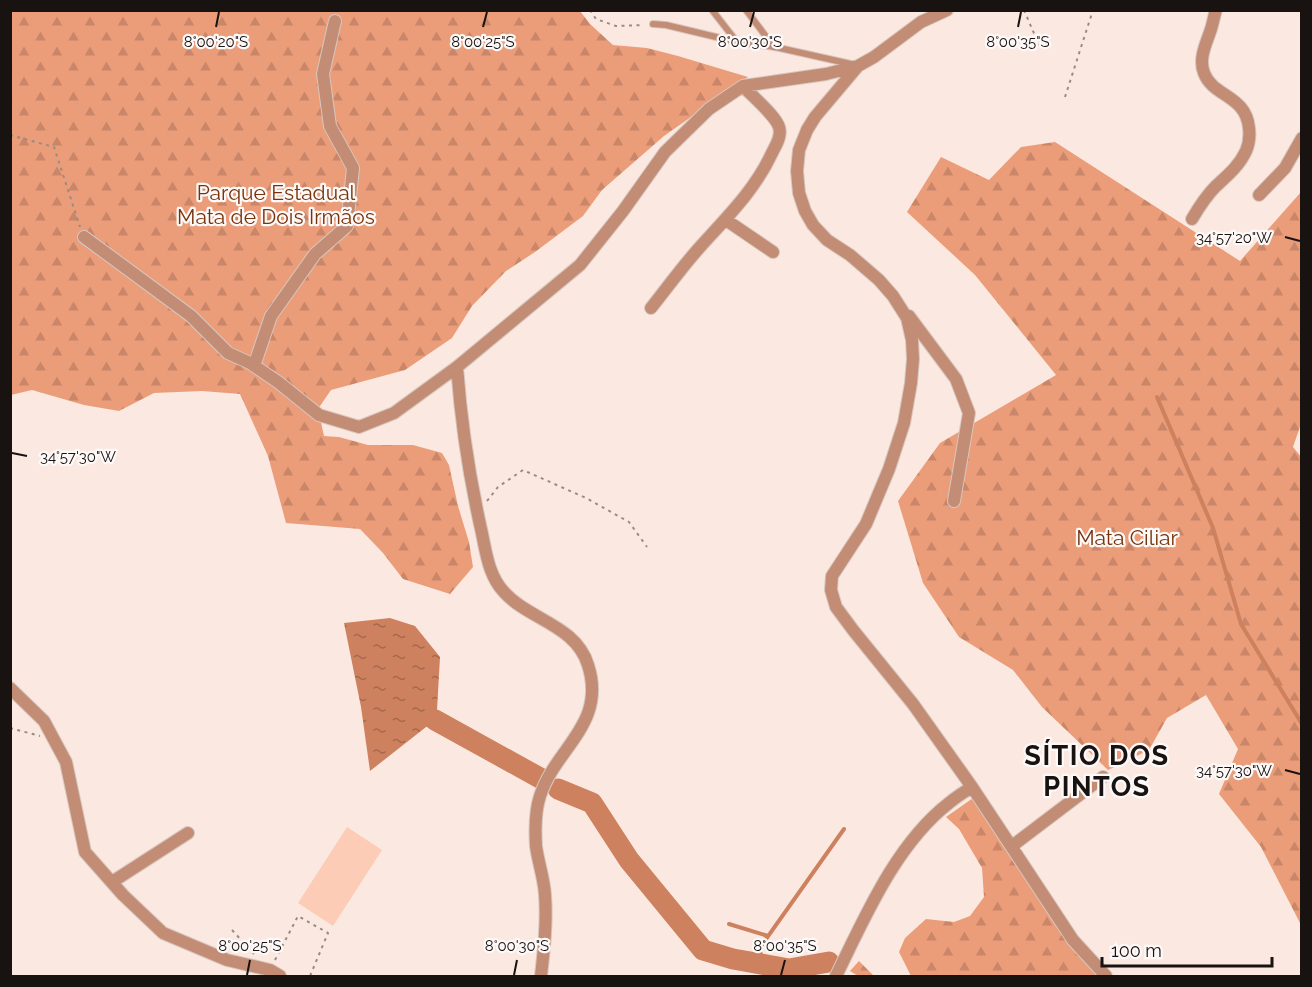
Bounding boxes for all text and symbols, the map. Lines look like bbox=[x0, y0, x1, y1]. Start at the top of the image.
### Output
text: 8°00'20"S bbox=[184, 33, 248, 51]
text: 8°00'25"S bbox=[451, 33, 515, 51]
text: 8°00'30"S bbox=[718, 33, 782, 51]
text: 8°00'35"S bbox=[986, 33, 1050, 51]
park label: Parque Estadual Mata de Dois Irmãos bbox=[177, 180, 375, 229]
text: 34°57'20"W bbox=[1196, 229, 1272, 247]
text: 34°57'30"W bbox=[40, 448, 116, 466]
park label: Mata Ciliar bbox=[1076, 525, 1178, 550]
district label: SÍTIO DOS PINTOS bbox=[1024, 739, 1170, 802]
text: 34°57'30"W bbox=[1196, 762, 1272, 780]
scale bar bbox=[1102, 930, 1272, 968]
text: 8°00'25"S bbox=[218, 937, 282, 955]
text: 8°00'30"S bbox=[485, 937, 549, 955]
text: 8°00'35"S bbox=[753, 937, 817, 955]
text: 100 m bbox=[1111, 940, 1162, 961]

